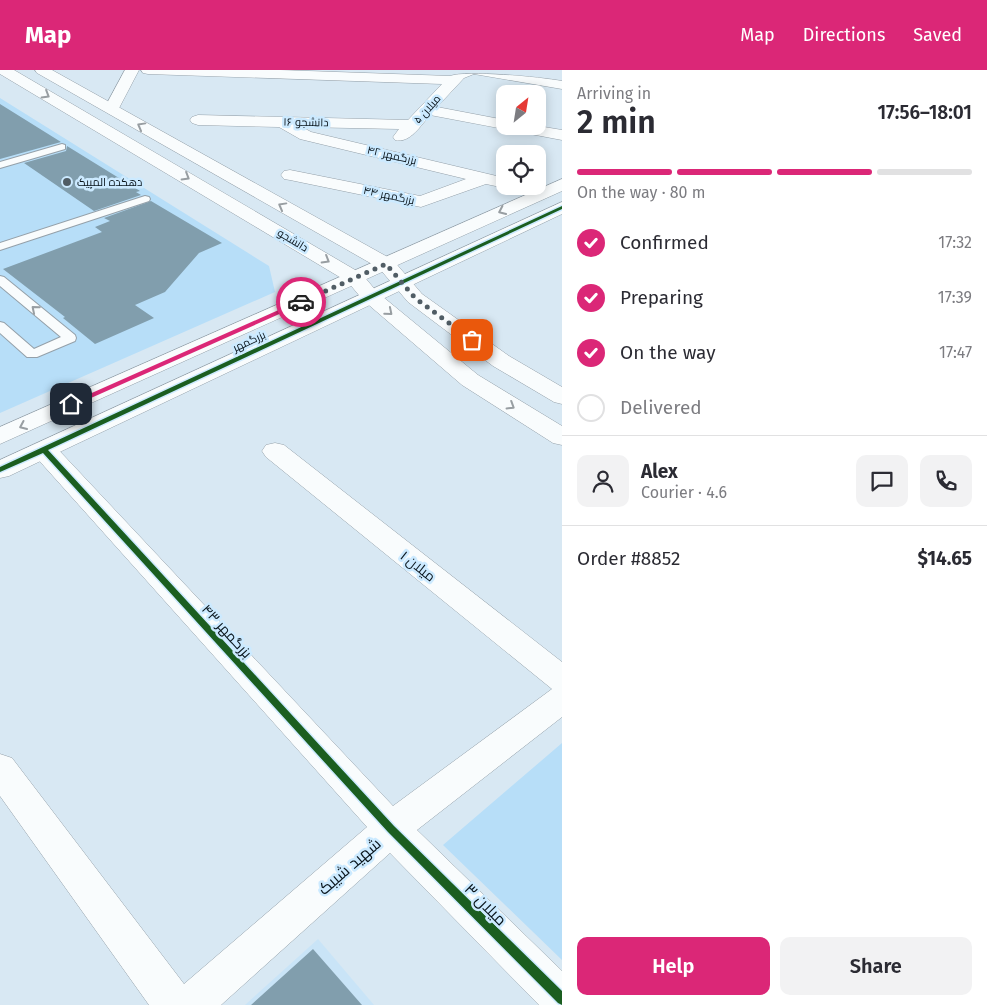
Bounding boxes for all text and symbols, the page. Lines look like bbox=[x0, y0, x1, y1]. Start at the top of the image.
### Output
text: Map bbox=[25, 21, 71, 49]
text: Map bbox=[740, 24, 775, 46]
text: Directions bbox=[803, 24, 885, 46]
text: Saved bbox=[913, 24, 962, 46]
text: Arriving in bbox=[577, 84, 651, 103]
north arrow bbox=[496, 85, 546, 135]
map controls bbox=[496, 85, 546, 195]
one-way arrow bbox=[41, 88, 50, 98]
street label: میلان ۵ bbox=[411, 92, 444, 126]
text: 17:56–18:01 bbox=[877, 101, 972, 124]
text: 2 min bbox=[577, 103, 656, 141]
street label: دانشجو ۱۶ bbox=[283, 116, 329, 129]
one-way arrow bbox=[137, 122, 146, 132]
street label: بزرگمهر ۴۲ bbox=[366, 143, 418, 168]
button: locate bbox=[496, 145, 546, 195]
one-way arrow bbox=[181, 171, 190, 181]
marker: دهکده المپیک bbox=[61, 176, 73, 188]
place label: دهکده المپیک bbox=[77, 176, 142, 189]
text: On the way · 80 m bbox=[577, 183, 705, 202]
street label: بزرگمهر ۴۴ bbox=[362, 184, 416, 207]
one-way arrow bbox=[279, 202, 288, 212]
one-way arrow bbox=[498, 205, 507, 215]
street label: دانشجو bbox=[275, 226, 311, 255]
icon: check bbox=[577, 229, 605, 257]
text: Confirmed bbox=[620, 231, 709, 254]
text: 17:32 bbox=[938, 233, 972, 252]
one-way arrow bbox=[321, 253, 330, 263]
courier bbox=[276, 277, 326, 327]
icon: check bbox=[577, 284, 605, 312]
text: Preparing bbox=[620, 286, 703, 309]
icon: car bbox=[287, 288, 315, 316]
text: 17:39 bbox=[938, 288, 972, 307]
one-way arrow bbox=[32, 306, 41, 315]
one-way arrow bbox=[384, 307, 393, 316]
pin bbox=[451, 319, 493, 361]
icon: bag bbox=[458, 326, 486, 354]
street label: بزرگمهر bbox=[230, 328, 268, 355]
icon: check bbox=[577, 339, 605, 367]
text: On the way bbox=[620, 341, 716, 364]
text: 17:47 bbox=[939, 343, 972, 362]
pin bbox=[50, 383, 92, 425]
icon: home bbox=[57, 390, 85, 418]
text: Delivered bbox=[620, 396, 702, 419]
one-way arrow bbox=[506, 399, 515, 409]
one-way arrow bbox=[19, 420, 28, 431]
button: person bbox=[577, 455, 629, 507]
button: chat bbox=[856, 455, 908, 507]
button: phone bbox=[920, 455, 972, 507]
text: Alex bbox=[641, 460, 678, 483]
text: Courier · 4.6 bbox=[641, 483, 727, 502]
street label: میلان ۱ bbox=[397, 547, 439, 585]
text: Order #8852 bbox=[577, 547, 680, 570]
text: $14.65 bbox=[918, 547, 972, 570]
street label: بزرگمهر ۴۳ bbox=[198, 601, 255, 662]
street label: شهید شیبک bbox=[314, 834, 385, 900]
street label: میلان ۳ bbox=[460, 879, 511, 930]
button: Help bbox=[577, 937, 770, 995]
button: Share bbox=[780, 937, 972, 995]

